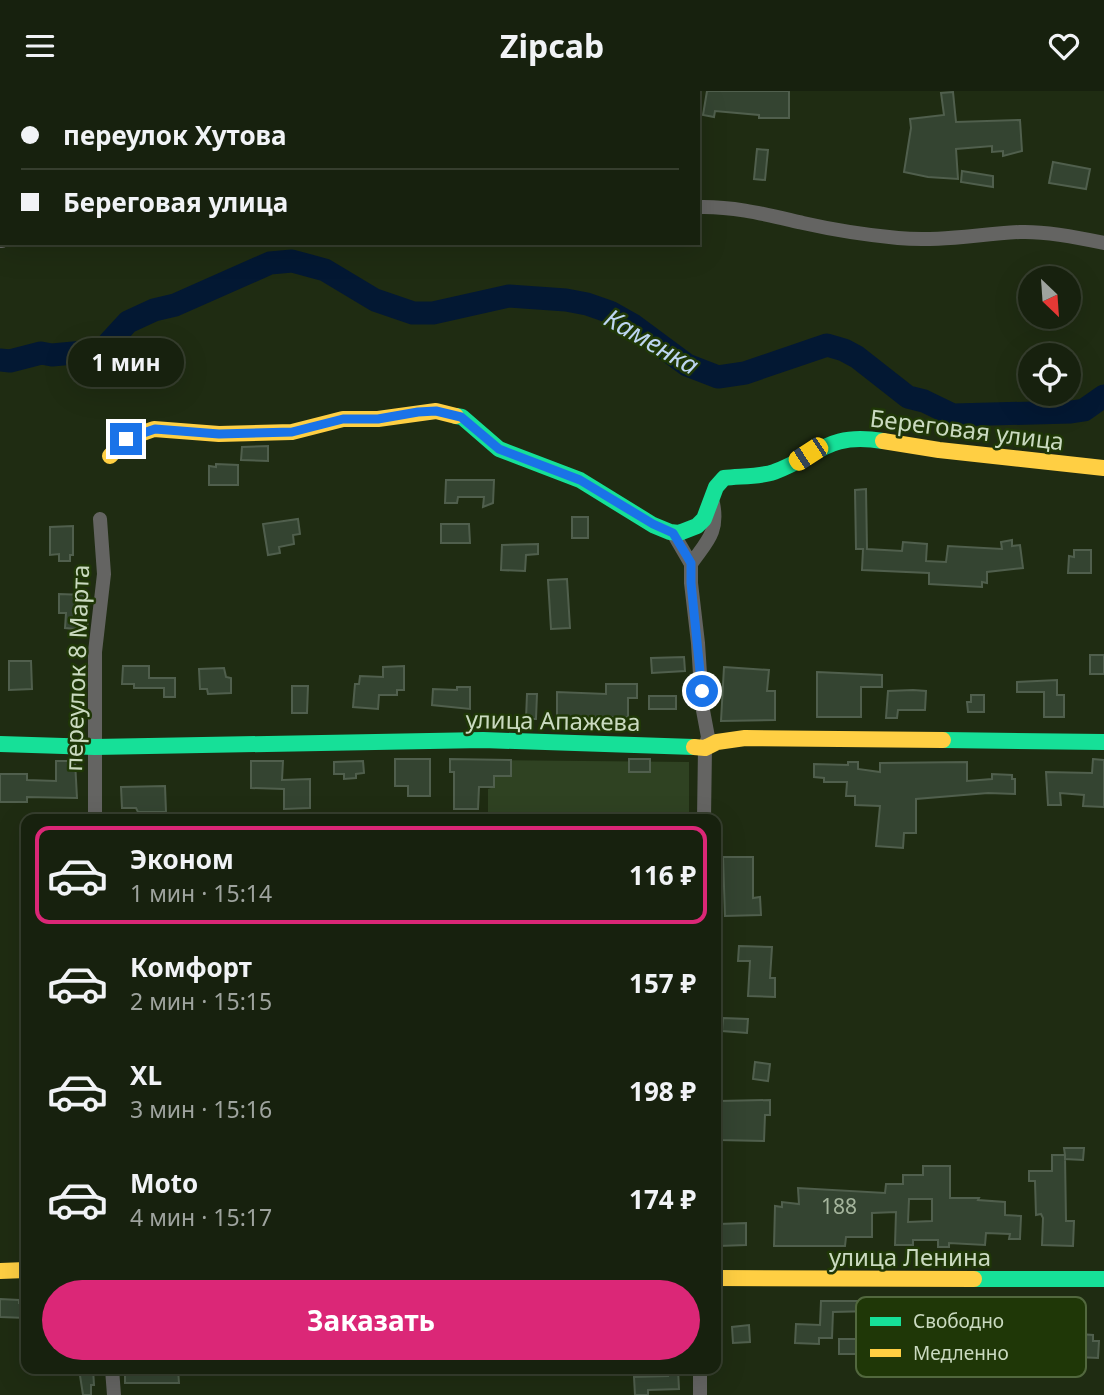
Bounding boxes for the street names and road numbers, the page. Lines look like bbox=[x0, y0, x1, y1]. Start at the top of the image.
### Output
street label: Береговая улица bbox=[868, 401, 1066, 457]
street label: переулок 8 Марта bbox=[56, 564, 96, 772]
street label: улица Апажева bbox=[465, 702, 641, 738]
street label: улица Ленина bbox=[829, 1240, 991, 1273]

